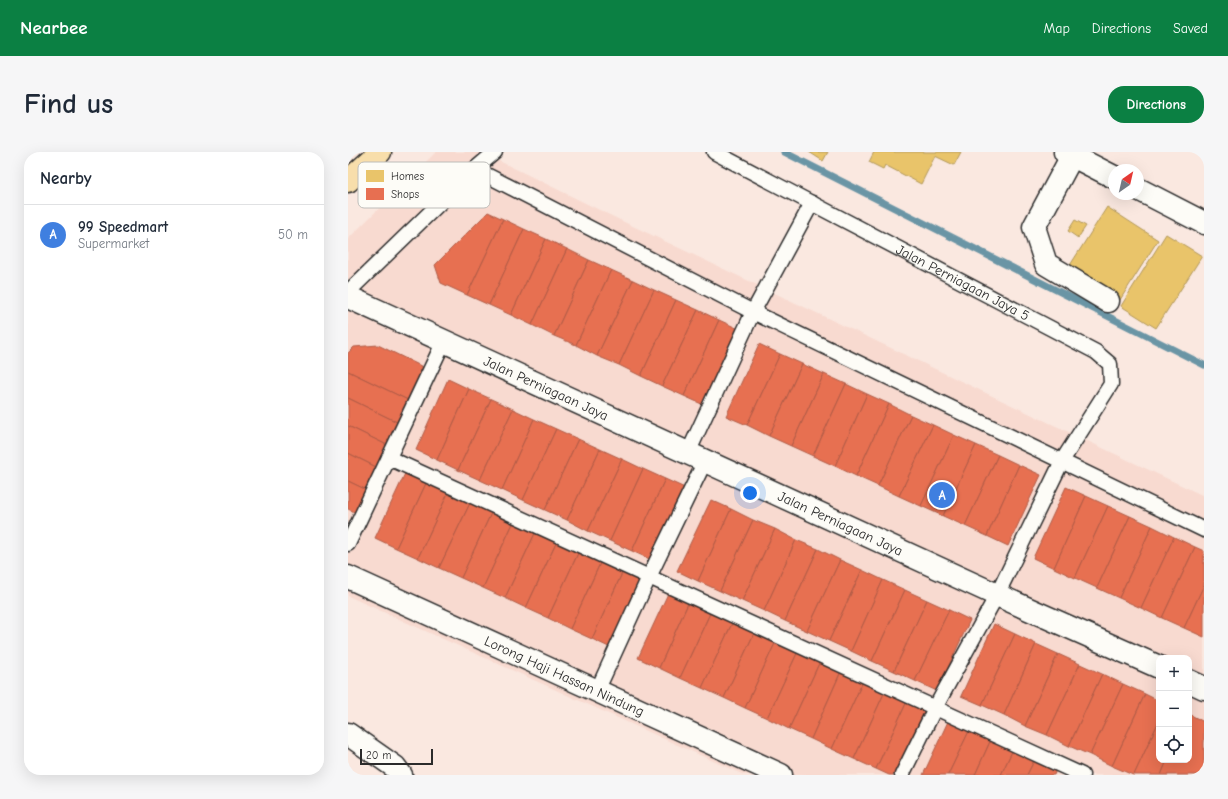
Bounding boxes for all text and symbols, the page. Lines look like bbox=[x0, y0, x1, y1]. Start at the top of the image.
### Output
text: Nearbee bbox=[20, 17, 88, 39]
text: Map bbox=[1043, 20, 1070, 37]
text: Directions bbox=[1092, 20, 1151, 37]
text: Saved bbox=[1173, 20, 1208, 37]
button: Directions bbox=[1108, 86, 1204, 123]
text: Find us bbox=[24, 88, 113, 120]
legend bbox=[358, 162, 490, 208]
north arrow bbox=[1108, 164, 1144, 200]
text: Nearby bbox=[40, 169, 91, 188]
text: Homes bbox=[391, 170, 424, 183]
text: Shops bbox=[391, 188, 420, 201]
text: 99 Speedmart bbox=[78, 218, 168, 236]
text: A bbox=[49, 227, 57, 242]
text: 50 m bbox=[278, 227, 308, 242]
text: Supermarket bbox=[78, 236, 149, 251]
street label: Jalan Perniagaan Jaya 5 bbox=[893, 241, 1032, 325]
street label: Jalan Perniagaan Jaya bbox=[481, 352, 611, 424]
pin: A bbox=[929, 480, 955, 510]
your location bbox=[740, 483, 760, 503]
street label: Jalan Perniagaan Jaya bbox=[775, 488, 906, 560]
street label: Lorong Haji Hassan Nindung bbox=[482, 633, 647, 720]
map controls bbox=[1156, 655, 1192, 763]
button: + bbox=[1156, 655, 1192, 691]
button: − bbox=[1156, 691, 1192, 727]
button: locate bbox=[1156, 727, 1192, 763]
scale bar bbox=[360, 747, 433, 766]
text: 20 m bbox=[366, 749, 391, 762]

